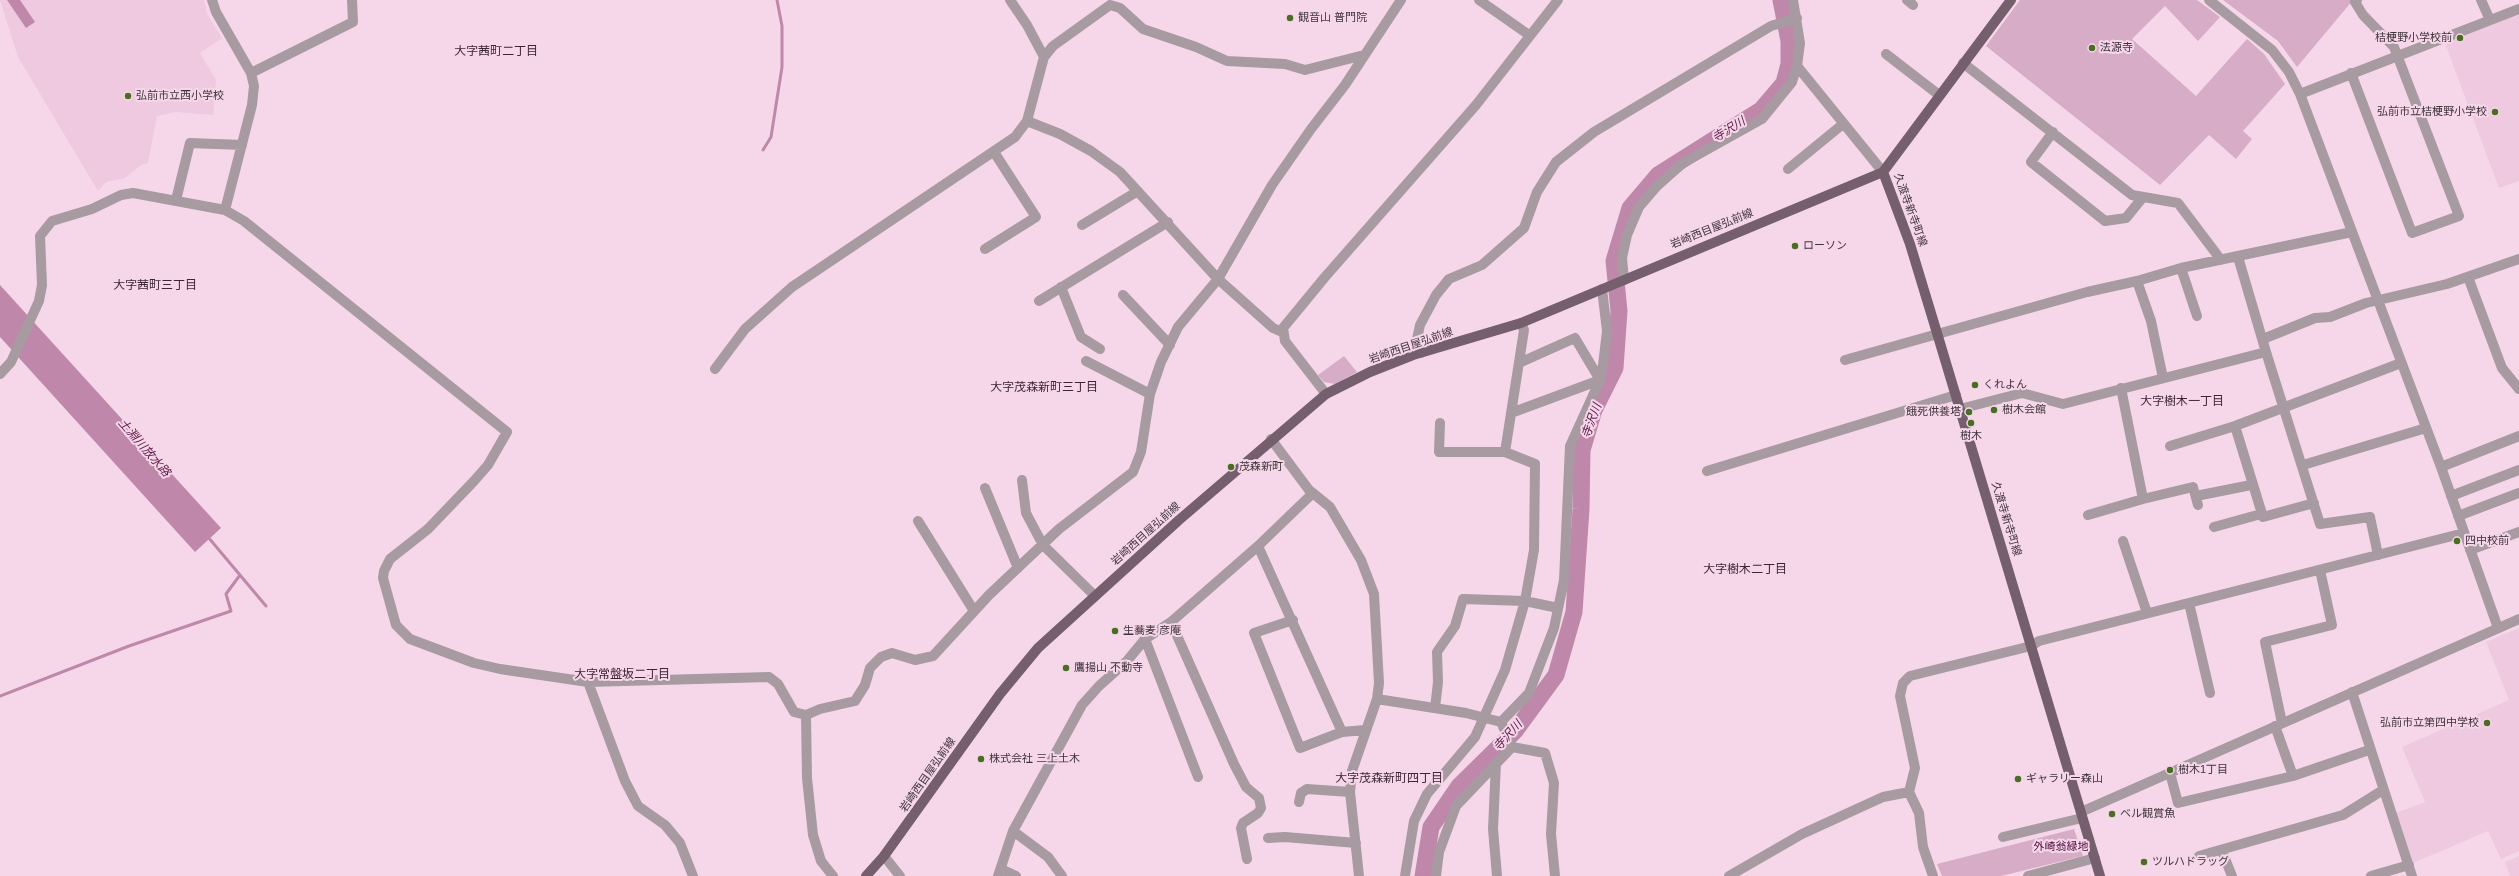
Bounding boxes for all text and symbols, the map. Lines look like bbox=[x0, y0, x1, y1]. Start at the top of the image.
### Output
place label: 観音山 普門院 bbox=[1298, 11, 1367, 25]
marker: 観音山 普門院 bbox=[1285, 13, 1295, 23]
place label: 桔梗野小学校前 bbox=[2375, 31, 2452, 45]
marker: 桔梗野小学校前 bbox=[2455, 33, 2465, 43]
place label: 法源寺 bbox=[2100, 41, 2133, 55]
marker: 法源寺 bbox=[2087, 43, 2097, 53]
district label: 大字茜町二丁目 bbox=[454, 45, 538, 59]
place label: 弘前市立西小学校 bbox=[136, 89, 224, 103]
marker: 弘前市立西小学校 bbox=[123, 91, 133, 101]
place label: 弘前市立桔梗野小学校 bbox=[2377, 105, 2487, 119]
marker: 弘前市立桔梗野小学校 bbox=[2490, 107, 2500, 117]
water label: 寺沢川 bbox=[1710, 114, 1748, 146]
street label: 久渡寺新寺町線 bbox=[1891, 172, 1929, 248]
street label: 岩崎西目屋弘前線 bbox=[1669, 206, 1755, 252]
place label: ローソン bbox=[1803, 239, 1847, 253]
marker: ローソン bbox=[1790, 241, 1800, 251]
district label: 大字茜町三丁目 bbox=[113, 279, 197, 293]
street label: 岩崎西目屋弘前線 bbox=[1367, 325, 1455, 367]
place label: くれよん bbox=[1983, 378, 2027, 392]
marker: くれよん bbox=[1970, 380, 1980, 390]
district label: 大字茂森新町三丁目 bbox=[990, 381, 1098, 395]
district label: 大字樹木一丁目 bbox=[2140, 395, 2224, 409]
water label: 寺沢川 bbox=[1579, 402, 1605, 440]
place label: 樹木会館 bbox=[2002, 403, 2046, 417]
place label: 餓死供養塔 bbox=[1906, 405, 1961, 419]
marker: 樹木会館 bbox=[1989, 405, 1999, 415]
marker: 餓死供養塔 bbox=[1964, 407, 1974, 417]
water label: 土淵川放水路 bbox=[115, 416, 173, 480]
marker: 樹木 bbox=[1966, 418, 1976, 428]
place label: 樹木 bbox=[1960, 429, 1982, 443]
place label: 茂森新町 bbox=[1239, 460, 1283, 474]
marker: 茂森新町 bbox=[1226, 462, 1236, 472]
street label: 久渡寺新寺町線 bbox=[1988, 480, 2024, 558]
street label: 岩崎西目屋弘前線 bbox=[1109, 500, 1183, 568]
place label: 四中校前 bbox=[2465, 534, 2509, 548]
marker: 四中校前 bbox=[2452, 536, 2462, 546]
district label: 大字樹木二丁目 bbox=[1703, 563, 1787, 577]
place label: 生蕎麦 彦庵 bbox=[1123, 624, 1181, 638]
marker: 生蕎麦 彦庵 bbox=[1110, 626, 1120, 636]
place label: 鷹揚山 不動寺 bbox=[1074, 661, 1143, 675]
marker: 鷹揚山 不動寺 bbox=[1061, 663, 1071, 673]
district label: 大字常盤坂二丁目 bbox=[574, 668, 670, 682]
place label: 弘前市立第四中学校 bbox=[2380, 716, 2479, 730]
water label: 寺沢川 bbox=[1491, 718, 1525, 754]
marker: 弘前市立第四中学校 bbox=[2482, 718, 2492, 728]
street label: 岩崎西目屋弘前線 bbox=[897, 735, 959, 815]
place label: 株式会社 三上土木 bbox=[989, 752, 1080, 766]
marker: 株式会社 三上土木 bbox=[976, 754, 986, 764]
place label: 樹木1丁目 bbox=[2178, 763, 2228, 777]
marker: 樹木1丁目 bbox=[2165, 765, 2175, 775]
district label: 大字茂森新町四丁目 bbox=[1335, 772, 1443, 786]
place label: ギャラリー森山 bbox=[2026, 772, 2103, 786]
marker: ギャラリー森山 bbox=[2013, 774, 2023, 784]
place label: ベル観賞魚 bbox=[2120, 807, 2175, 821]
marker: ベル観賞魚 bbox=[2107, 809, 2117, 819]
park label: 外崎翁緑地 bbox=[2034, 840, 2088, 854]
place label: ツルハドラッグ bbox=[2152, 855, 2229, 869]
marker: ツルハドラッグ bbox=[2139, 857, 2149, 867]

